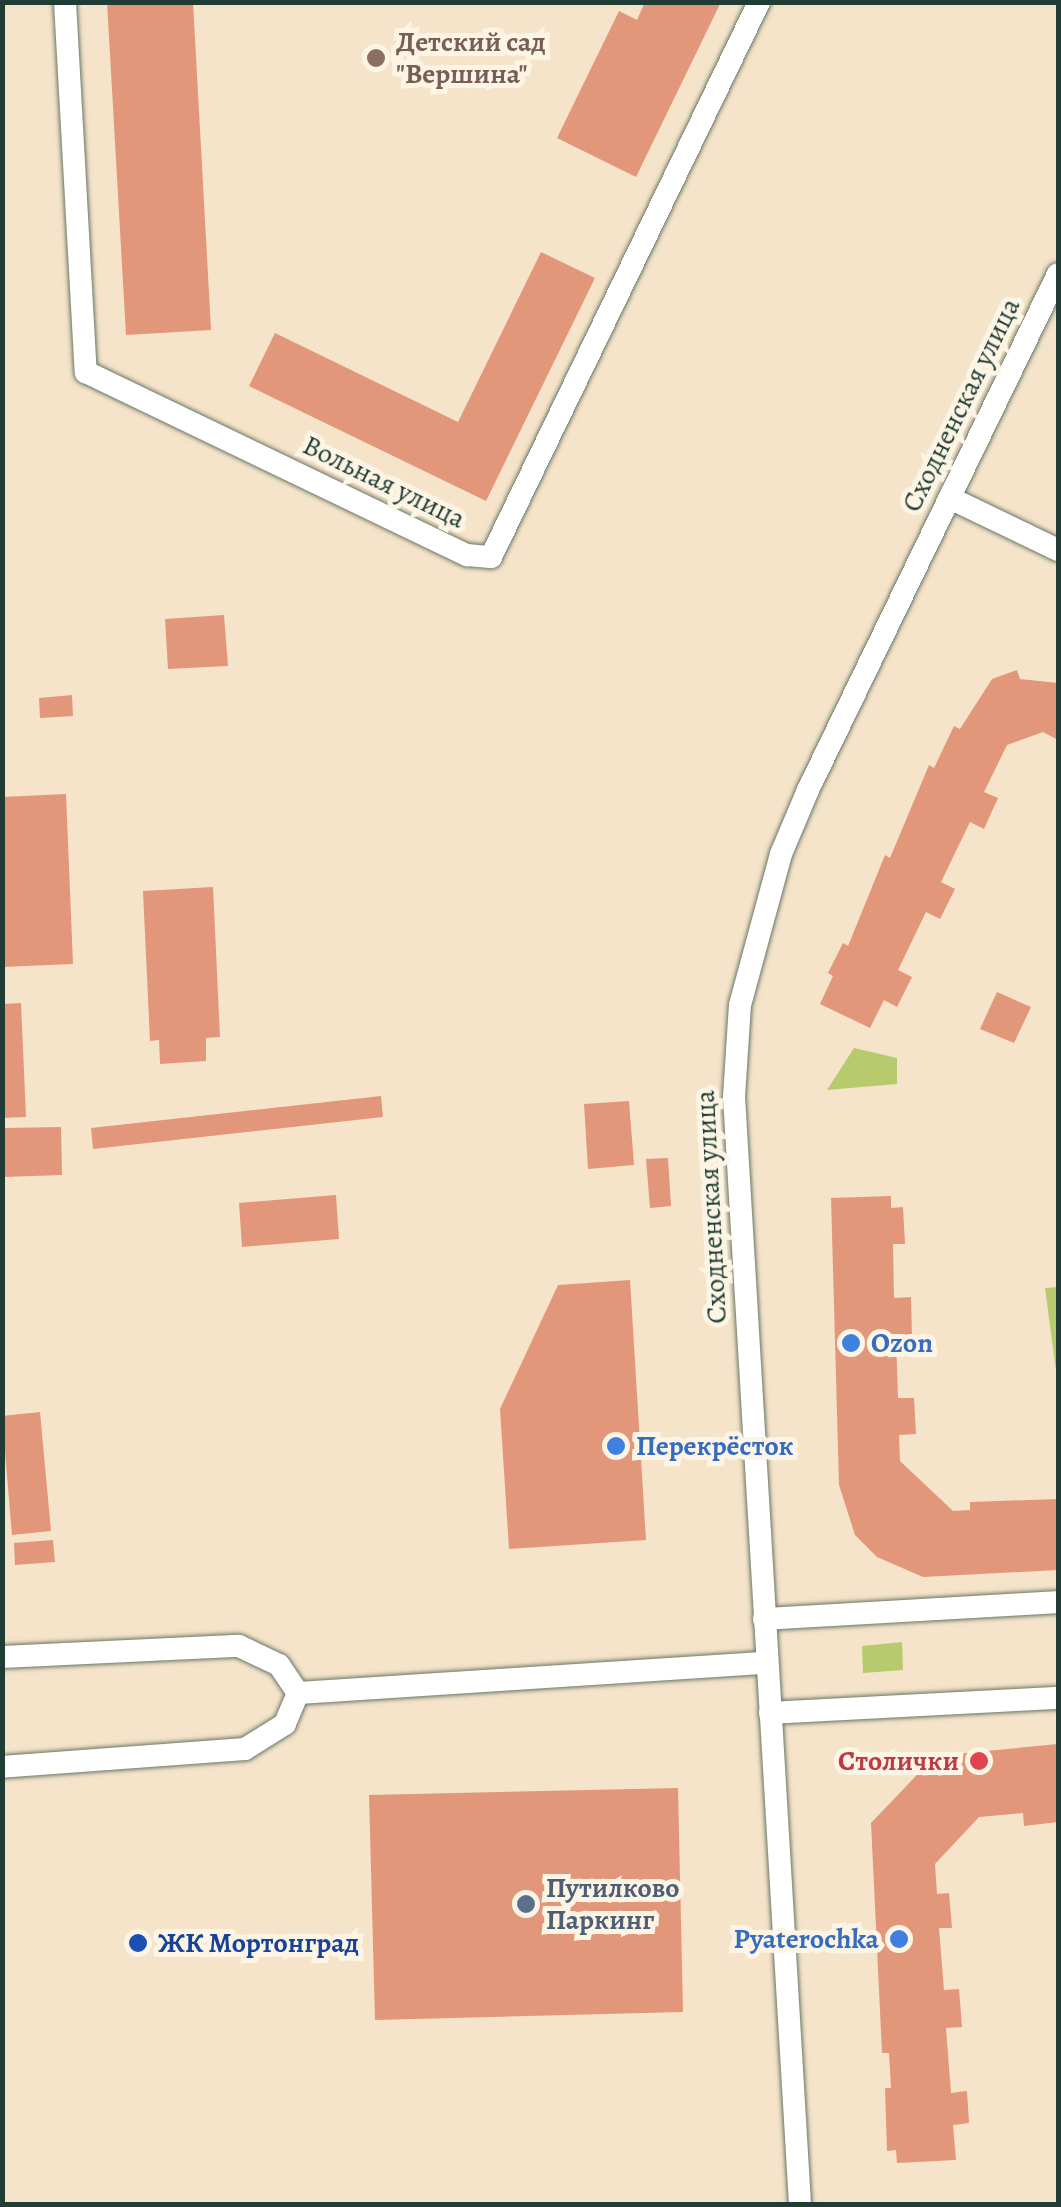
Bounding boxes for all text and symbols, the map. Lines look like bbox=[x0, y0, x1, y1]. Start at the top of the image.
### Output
place label: Детский сад "Вершина" bbox=[396, 25, 546, 91]
marker: Детский сад "Вершина" bbox=[365, 47, 387, 69]
street label: Сходненская улица bbox=[895, 293, 1027, 517]
street label: Вольная улица bbox=[297, 428, 471, 536]
street label: Сходненская улица bbox=[688, 1090, 734, 1324]
place label: Ozon bbox=[871, 1326, 933, 1360]
marker: Ozon bbox=[840, 1332, 862, 1354]
place label: Перекрёсток bbox=[636, 1429, 794, 1463]
marker: Перекрёсток bbox=[605, 1435, 627, 1457]
place label: Столички bbox=[838, 1744, 959, 1778]
marker: Столички bbox=[968, 1750, 990, 1772]
place label: Путилково Паркинг bbox=[546, 1871, 679, 1937]
marker: Путилково Паркинг bbox=[515, 1893, 537, 1915]
place label: Pyaterochka bbox=[734, 1922, 879, 1956]
place label: ЖК Мортонград bbox=[158, 1926, 359, 1960]
marker: Pyaterochka bbox=[888, 1928, 910, 1950]
marker: ЖК Мортонград bbox=[127, 1932, 149, 1954]

